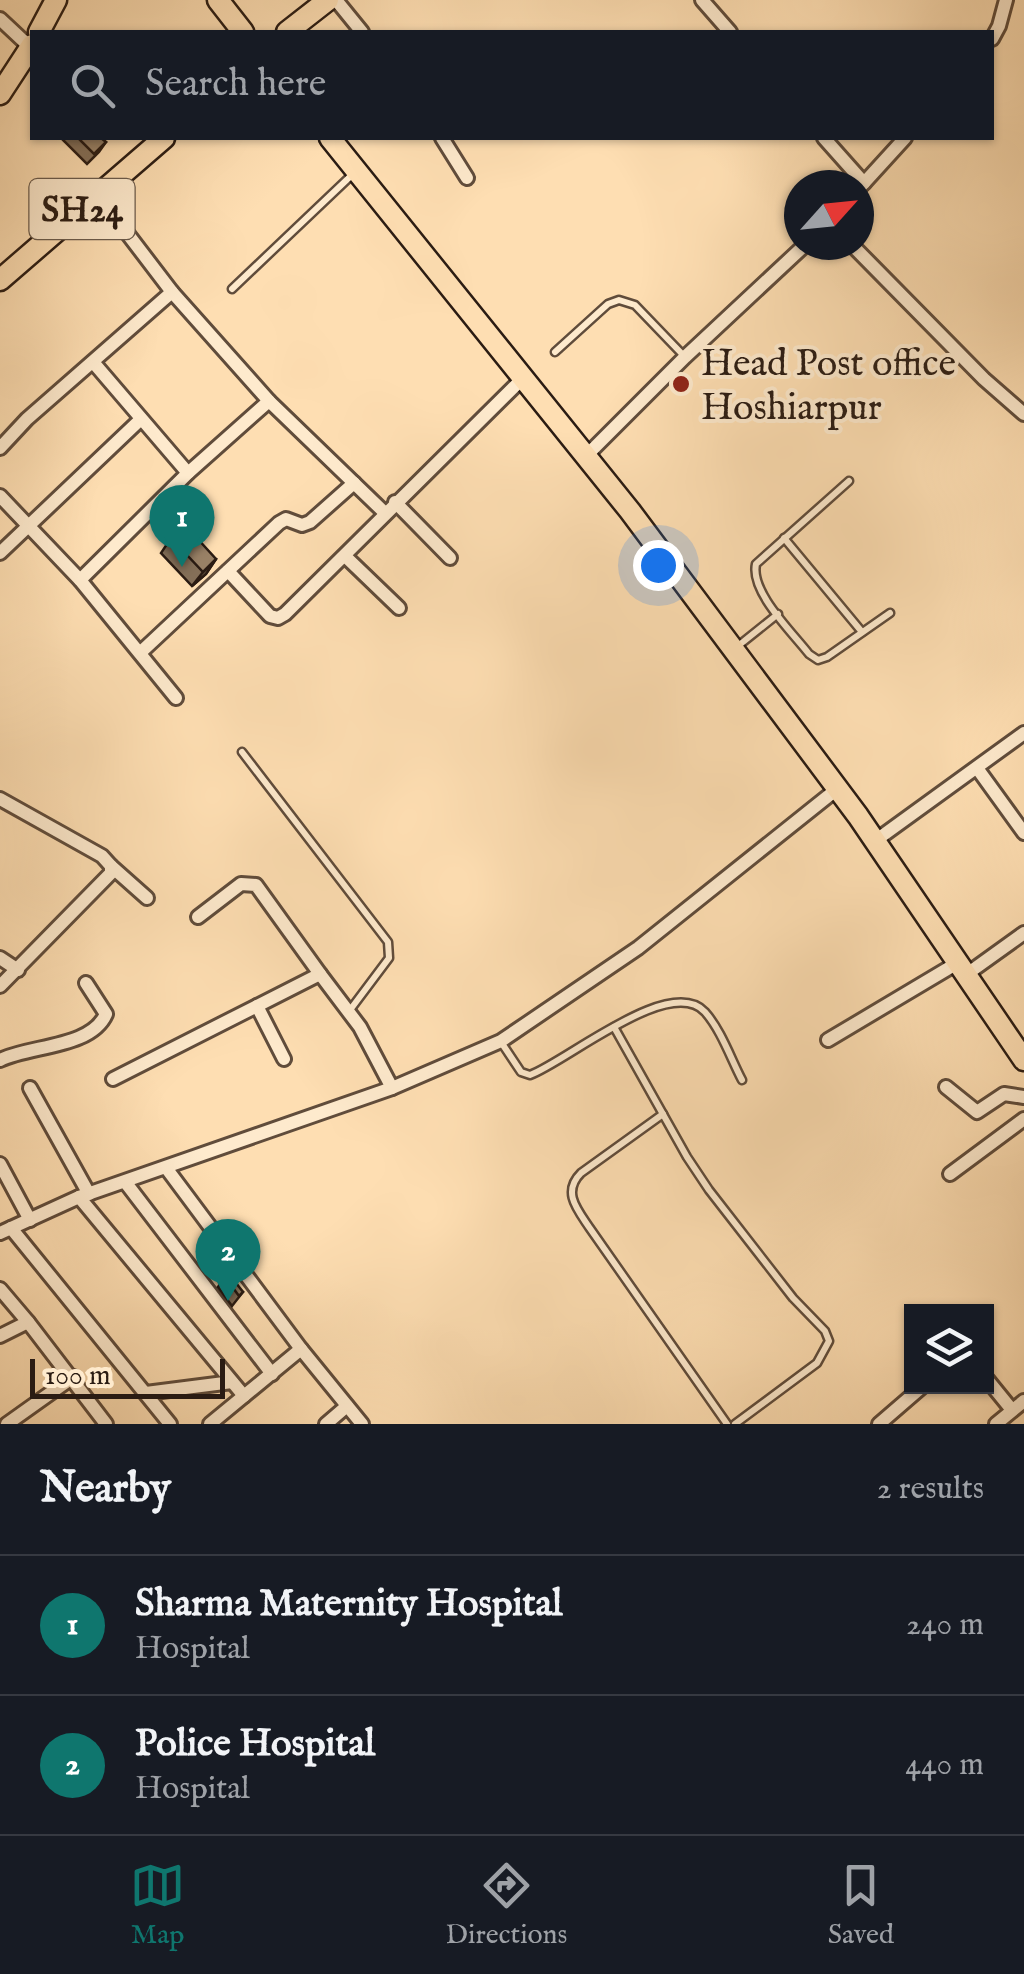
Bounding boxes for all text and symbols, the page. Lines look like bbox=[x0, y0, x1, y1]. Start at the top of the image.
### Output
search box bbox=[30, 30, 994, 140]
icon: search bbox=[65, 58, 120, 113]
text: Search here bbox=[145, 61, 326, 109]
north arrow bbox=[784, 170, 874, 260]
road number: SH24 bbox=[29, 179, 134, 239]
place label: Head Post office Hoshiarpur bbox=[701, 341, 956, 433]
marker: Head Post office Hoshiarpur bbox=[670, 373, 692, 395]
pin: 1 bbox=[150, 484, 214, 567]
your location bbox=[633, 540, 684, 591]
pin: 2 bbox=[196, 1218, 260, 1301]
map controls bbox=[904, 1304, 994, 1394]
button: layers bbox=[904, 1304, 994, 1394]
scale bar bbox=[30, 1354, 225, 1398]
text: 100 m bbox=[45, 1359, 111, 1394]
text: Nearby bbox=[40, 1463, 171, 1516]
text: 2 results bbox=[877, 1469, 984, 1510]
text: Sharma Maternity Hospital bbox=[135, 1581, 562, 1629]
text: 1 bbox=[67, 1605, 78, 1646]
text: 240 m bbox=[906, 1605, 984, 1646]
text: Hospital bbox=[135, 1629, 250, 1670]
text: Police Hospital bbox=[135, 1721, 375, 1769]
text: 2 bbox=[65, 1745, 80, 1786]
text: 440 m bbox=[905, 1745, 984, 1786]
text: Hospital bbox=[135, 1769, 250, 1810]
tab: Map bbox=[130, 1858, 185, 1953]
tab: Directions bbox=[445, 1858, 567, 1953]
tab: Saved bbox=[828, 1858, 894, 1953]

